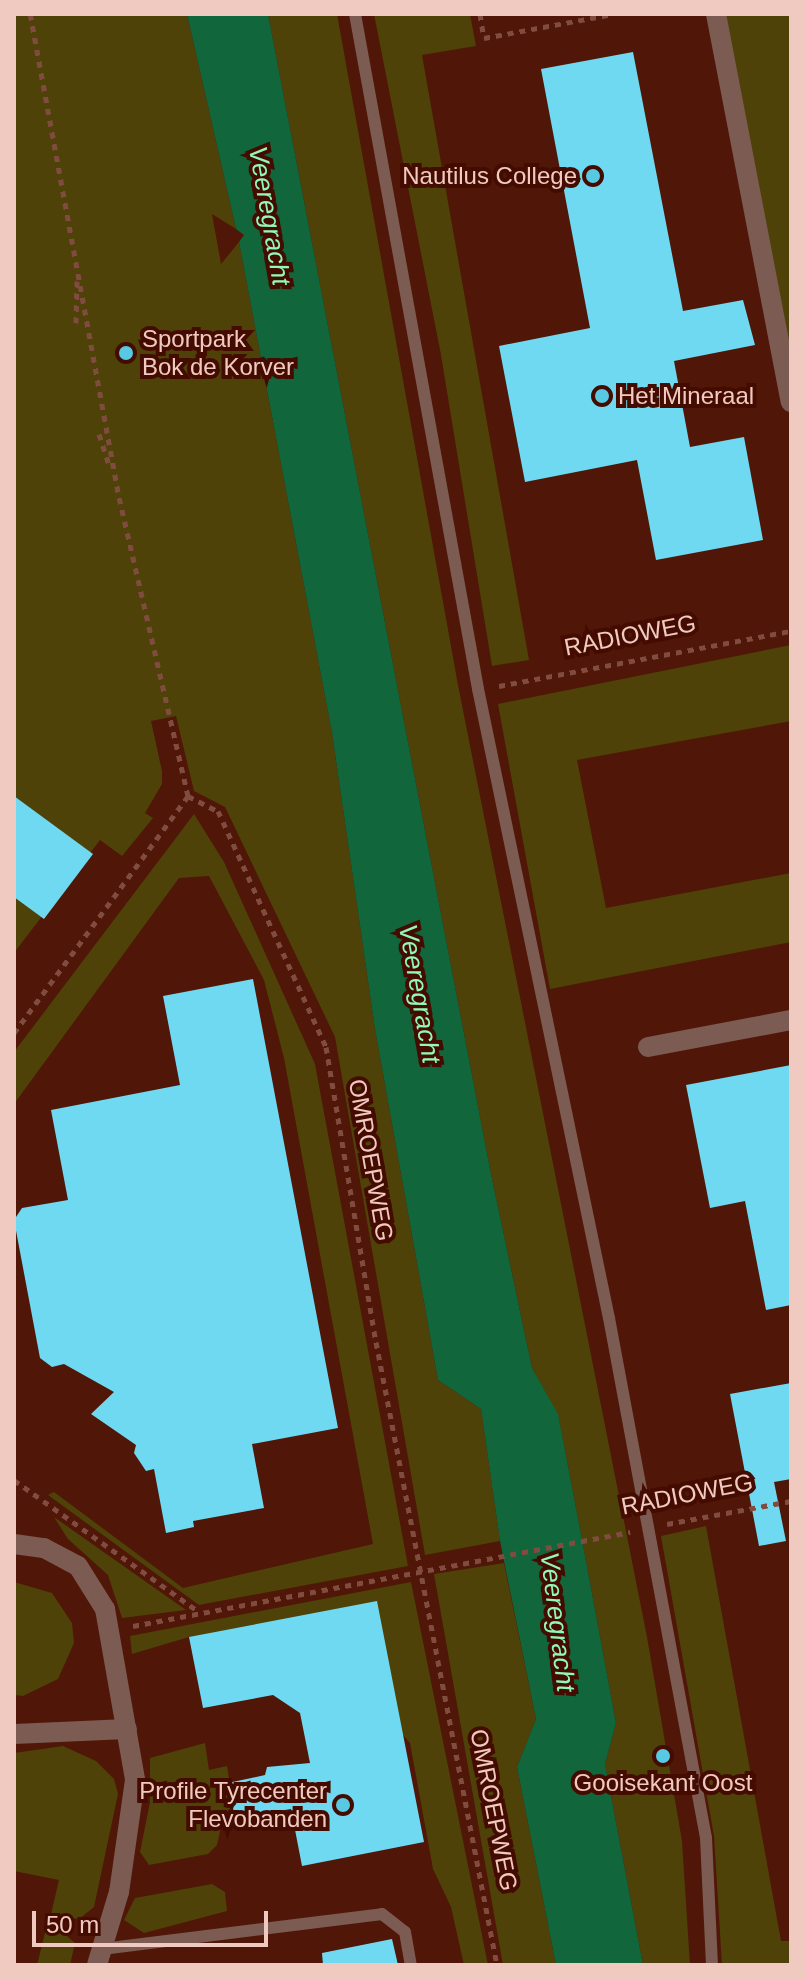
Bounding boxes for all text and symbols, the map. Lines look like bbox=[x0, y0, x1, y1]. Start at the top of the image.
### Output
water label: Veeregracht bbox=[241, 144, 297, 288]
place label: Nautilus College bbox=[402, 162, 577, 190]
marker: Nautilus College bbox=[584, 167, 602, 185]
place label: Sportpark Bok de Korver bbox=[142, 325, 294, 381]
marker: Sportpark Bok de Korver bbox=[117, 344, 135, 362]
place label: Het Mineraal bbox=[618, 382, 754, 410]
marker: Het Mineraal bbox=[593, 387, 611, 405]
street label: RADIOWEG bbox=[562, 608, 698, 662]
water label: Veeregracht bbox=[391, 922, 447, 1066]
street label: OMROEPWEG bbox=[343, 1077, 399, 1243]
street label: RADIOWEG bbox=[619, 1467, 755, 1521]
water label: Veeregracht bbox=[533, 1550, 581, 1694]
street label: OMROEPWEG bbox=[464, 1727, 524, 1893]
marker: Gooisekant Oost bbox=[654, 1747, 672, 1765]
place label: Gooisekant Oost bbox=[574, 1769, 752, 1797]
place label: Profile Tyrecenter Flevobanden bbox=[139, 1777, 327, 1833]
marker: Profile Tyrecenter Flevobanden bbox=[334, 1796, 352, 1814]
scale bar bbox=[36, 1895, 272, 1945]
text: 50 m bbox=[46, 1911, 99, 1938]

